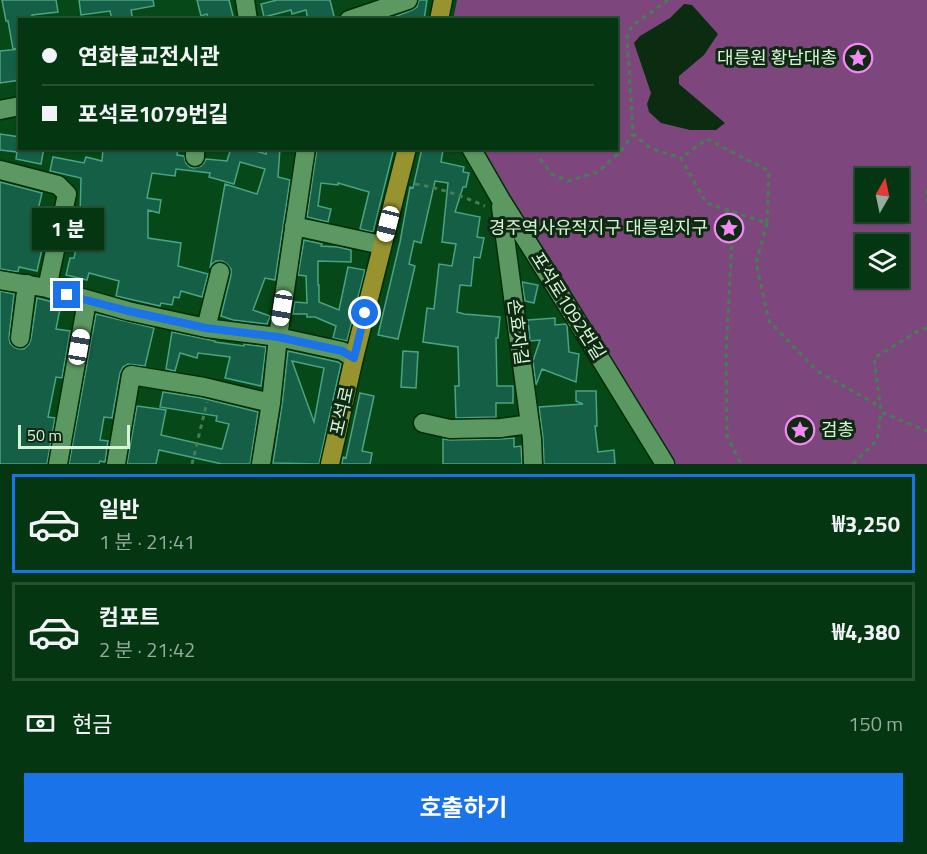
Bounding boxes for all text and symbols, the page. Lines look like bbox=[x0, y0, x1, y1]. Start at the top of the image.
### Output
text: 연화불교전시관 bbox=[78, 39, 220, 73]
place icon: 대릉원 황남대총 bbox=[842, 42, 874, 74]
place label: 대릉원 황남대총 bbox=[717, 44, 837, 71]
text: 포석로1079번길 bbox=[78, 97, 228, 131]
north arrow bbox=[855, 168, 909, 222]
map controls bbox=[855, 168, 909, 288]
car bbox=[375, 204, 401, 244]
callout: 1 분 bbox=[31, 208, 103, 250]
place icon: 경주역사유적지구 대릉원지구 bbox=[713, 212, 745, 244]
text: 1 분 bbox=[51, 213, 85, 244]
place label: 경주역사유적지구 대릉원지구 bbox=[489, 214, 708, 241]
button: layers bbox=[855, 234, 909, 288]
street label: 포석로1092번길 bbox=[524, 246, 612, 365]
route end bbox=[53, 281, 80, 308]
car bbox=[270, 289, 294, 327]
street label: 손효자길 bbox=[501, 297, 536, 366]
route start bbox=[351, 299, 378, 326]
car bbox=[67, 328, 91, 366]
street label: 포석로 bbox=[323, 384, 360, 438]
place icon: 검총 bbox=[784, 414, 816, 446]
place label: 검총 bbox=[821, 416, 854, 443]
scale bar bbox=[18, 422, 130, 450]
text: 50 m bbox=[27, 423, 62, 447]
text: 일반 bbox=[99, 492, 139, 526]
icon: car bbox=[27, 497, 81, 551]
text: ₩3,250 bbox=[832, 507, 900, 541]
text: 1 분 · 21:41 bbox=[99, 526, 195, 557]
text: 컴포트 bbox=[99, 600, 160, 634]
icon: car bbox=[27, 605, 81, 659]
text: ₩4,380 bbox=[832, 615, 900, 649]
text: 2 분 · 21:42 bbox=[99, 634, 195, 665]
icon: cash bbox=[24, 707, 57, 740]
text: 현금 bbox=[72, 707, 112, 741]
text: 150 m bbox=[848, 708, 903, 739]
button: 호출하기 bbox=[24, 773, 903, 842]

